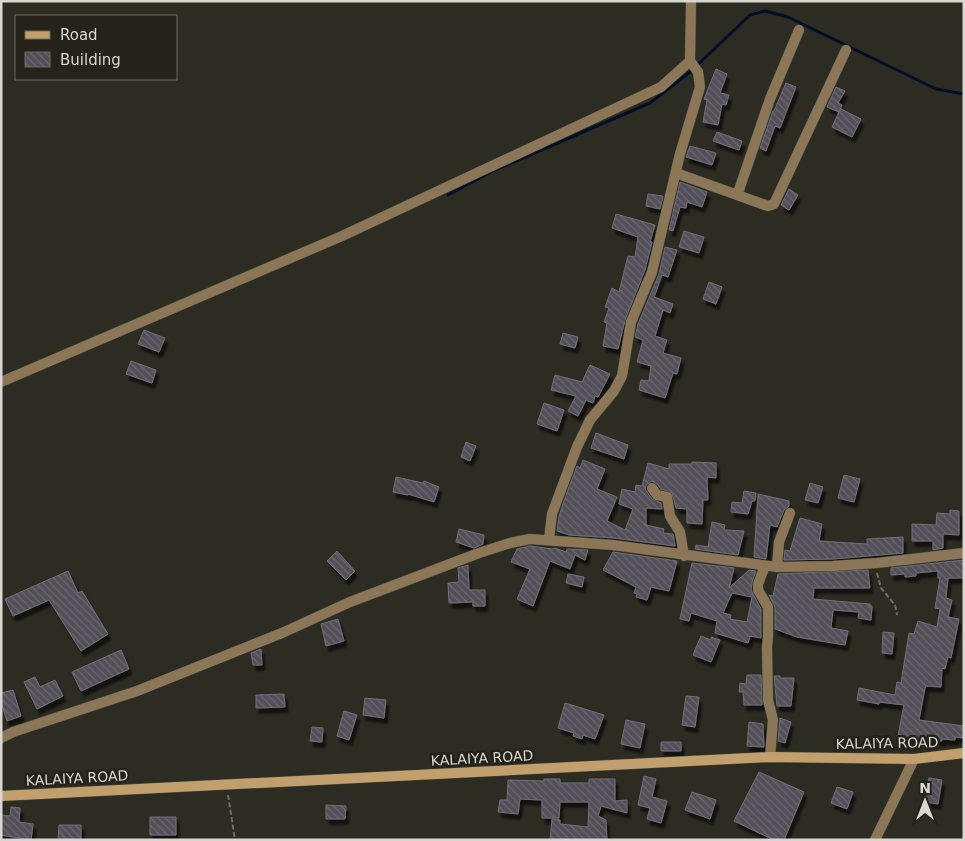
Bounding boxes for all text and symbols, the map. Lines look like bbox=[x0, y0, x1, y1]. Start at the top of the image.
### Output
legend bbox=[15, 15, 178, 80]
text: Road bbox=[60, 26, 98, 44]
text: Building bbox=[60, 51, 121, 69]
street label: KALAIYA ROAD bbox=[836, 734, 938, 752]
street label: KALAIYA ROAD bbox=[430, 747, 534, 769]
street label: KALAIYA ROAD bbox=[25, 767, 129, 789]
north arrow bbox=[900, 776, 950, 826]
text: N bbox=[919, 780, 931, 796]

